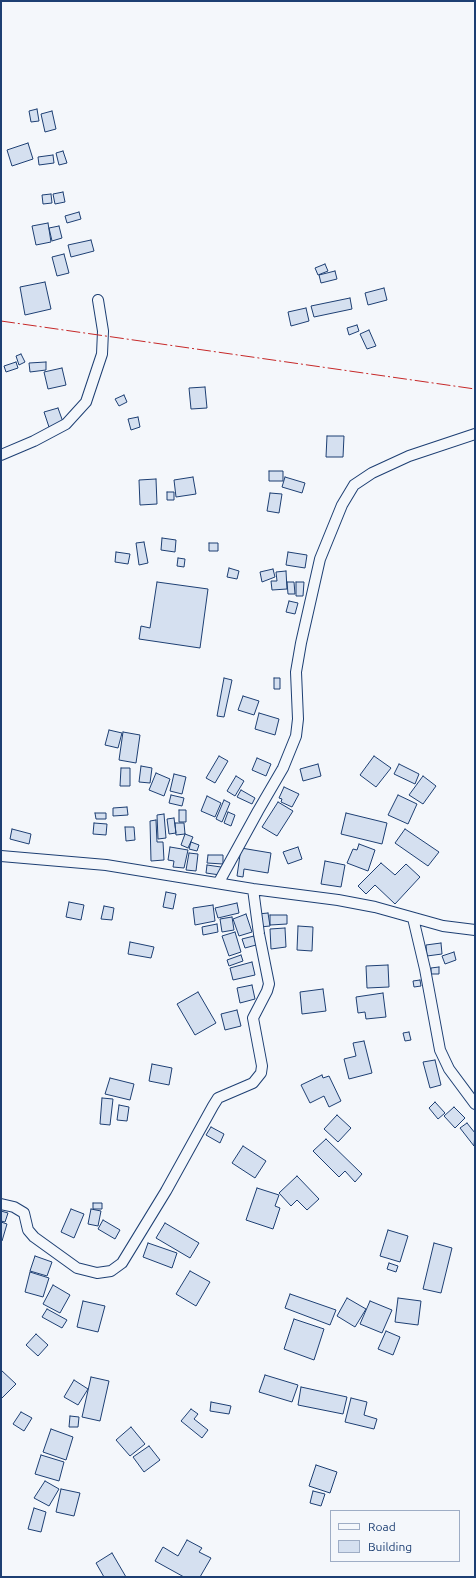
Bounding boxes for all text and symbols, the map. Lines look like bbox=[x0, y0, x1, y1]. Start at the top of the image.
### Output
legend bbox=[330, 1510, 460, 1562]
text: Road bbox=[368, 1520, 396, 1533]
text: Building bbox=[368, 1540, 412, 1553]

